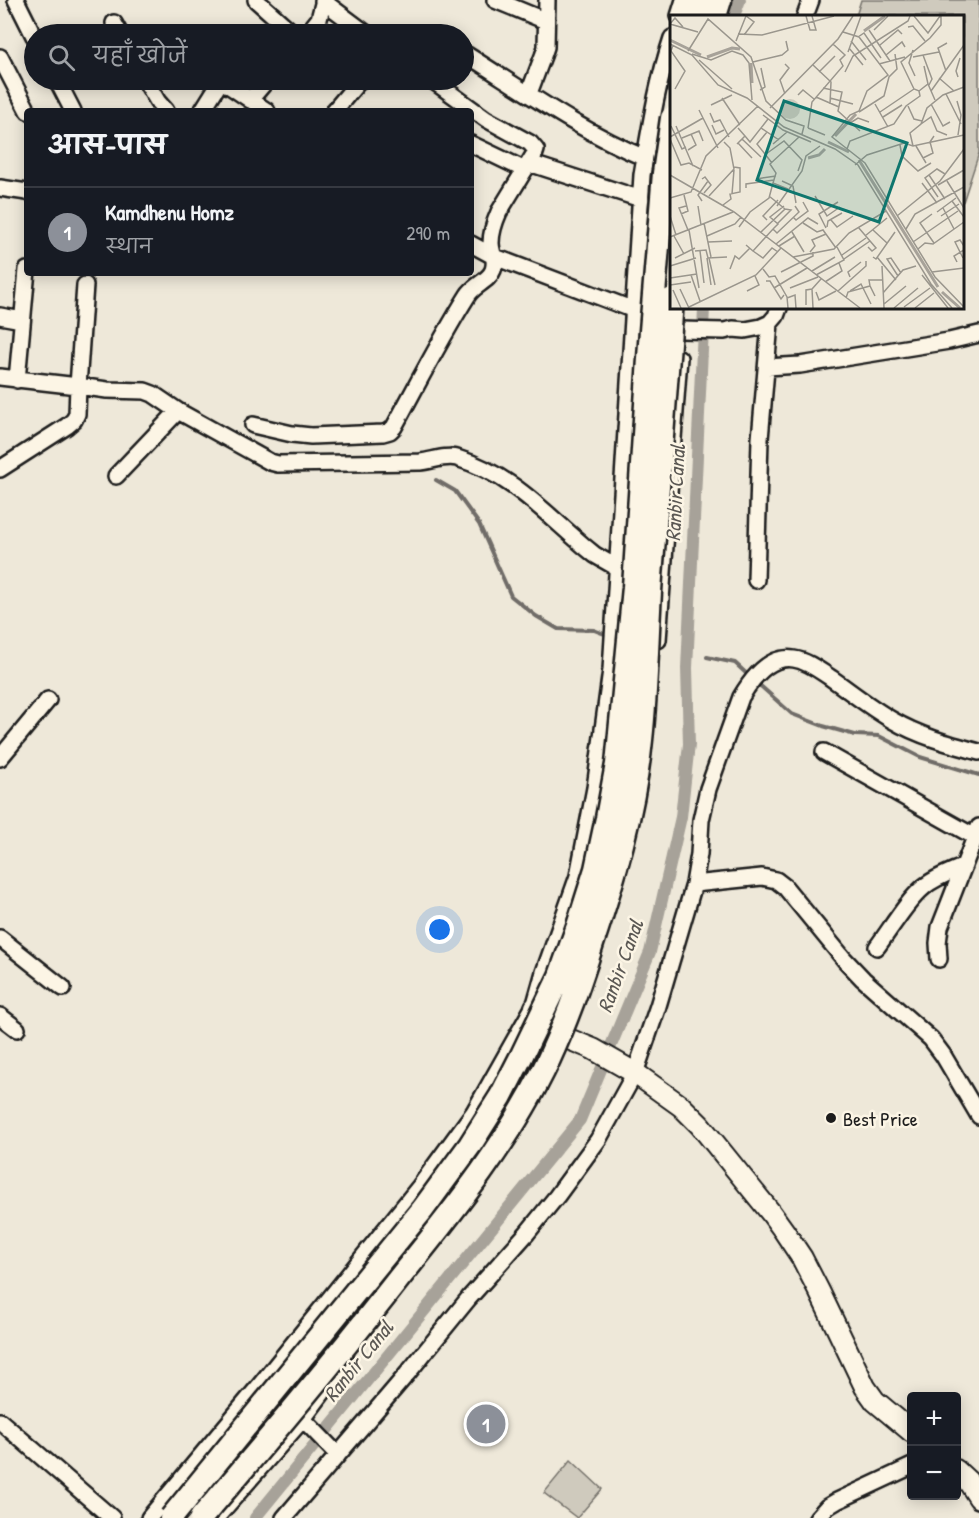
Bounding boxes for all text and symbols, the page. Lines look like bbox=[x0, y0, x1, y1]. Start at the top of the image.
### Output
inset map bbox=[670, 15, 964, 309]
search box bbox=[24, 24, 474, 90]
text: यहाँ खोजें bbox=[93, 40, 187, 70]
icon: search bbox=[45, 41, 78, 74]
text: आस-पास bbox=[48, 127, 167, 162]
text: Kamdhenu Homz bbox=[105, 197, 234, 227]
text: 1 bbox=[64, 219, 71, 246]
text: 290 m bbox=[406, 219, 450, 246]
text: स्थान bbox=[105, 232, 152, 259]
water label: Ranbir Canal bbox=[658, 443, 692, 542]
water label: Ranbir Canal bbox=[590, 914, 651, 1016]
your location bbox=[425, 915, 454, 944]
place label: Best Price bbox=[843, 1105, 918, 1132]
marker: Best Price bbox=[824, 1111, 838, 1125]
water label: Ranbir Canal bbox=[316, 1313, 401, 1408]
map controls bbox=[907, 1392, 961, 1500]
button: + bbox=[907, 1392, 961, 1446]
pin: 1 bbox=[466, 1402, 506, 1446]
button: − bbox=[907, 1446, 961, 1500]

